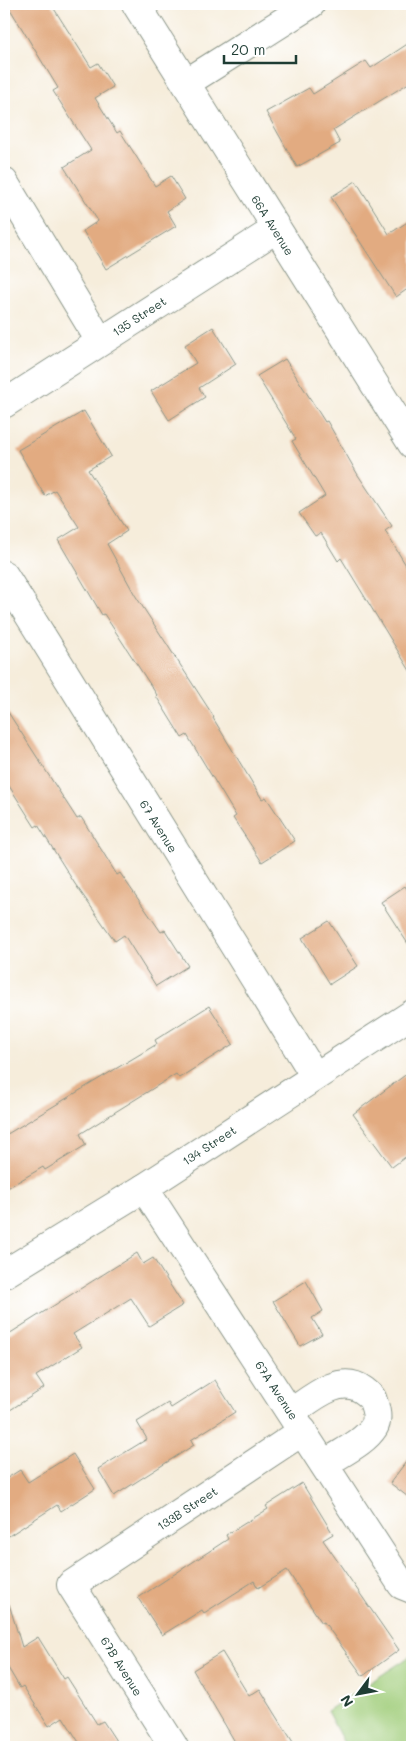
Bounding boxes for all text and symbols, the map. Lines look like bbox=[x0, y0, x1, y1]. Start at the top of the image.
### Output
scale bar bbox=[224, 32, 296, 64]
text: 20 m bbox=[231, 39, 265, 59]
street label: 66A Avenue bbox=[248, 192, 298, 258]
street label: 135 Street bbox=[109, 293, 169, 339]
street label: 67 Avenue bbox=[137, 797, 181, 855]
street label: 134 Street bbox=[179, 1122, 239, 1168]
street label: 67A Avenue bbox=[252, 1357, 302, 1423]
street label: 133B Street bbox=[154, 1483, 220, 1533]
street label: 67B Avenue bbox=[98, 1633, 146, 1699]
north arrow bbox=[334, 1668, 384, 1718]
text: N bbox=[336, 1692, 357, 1711]

